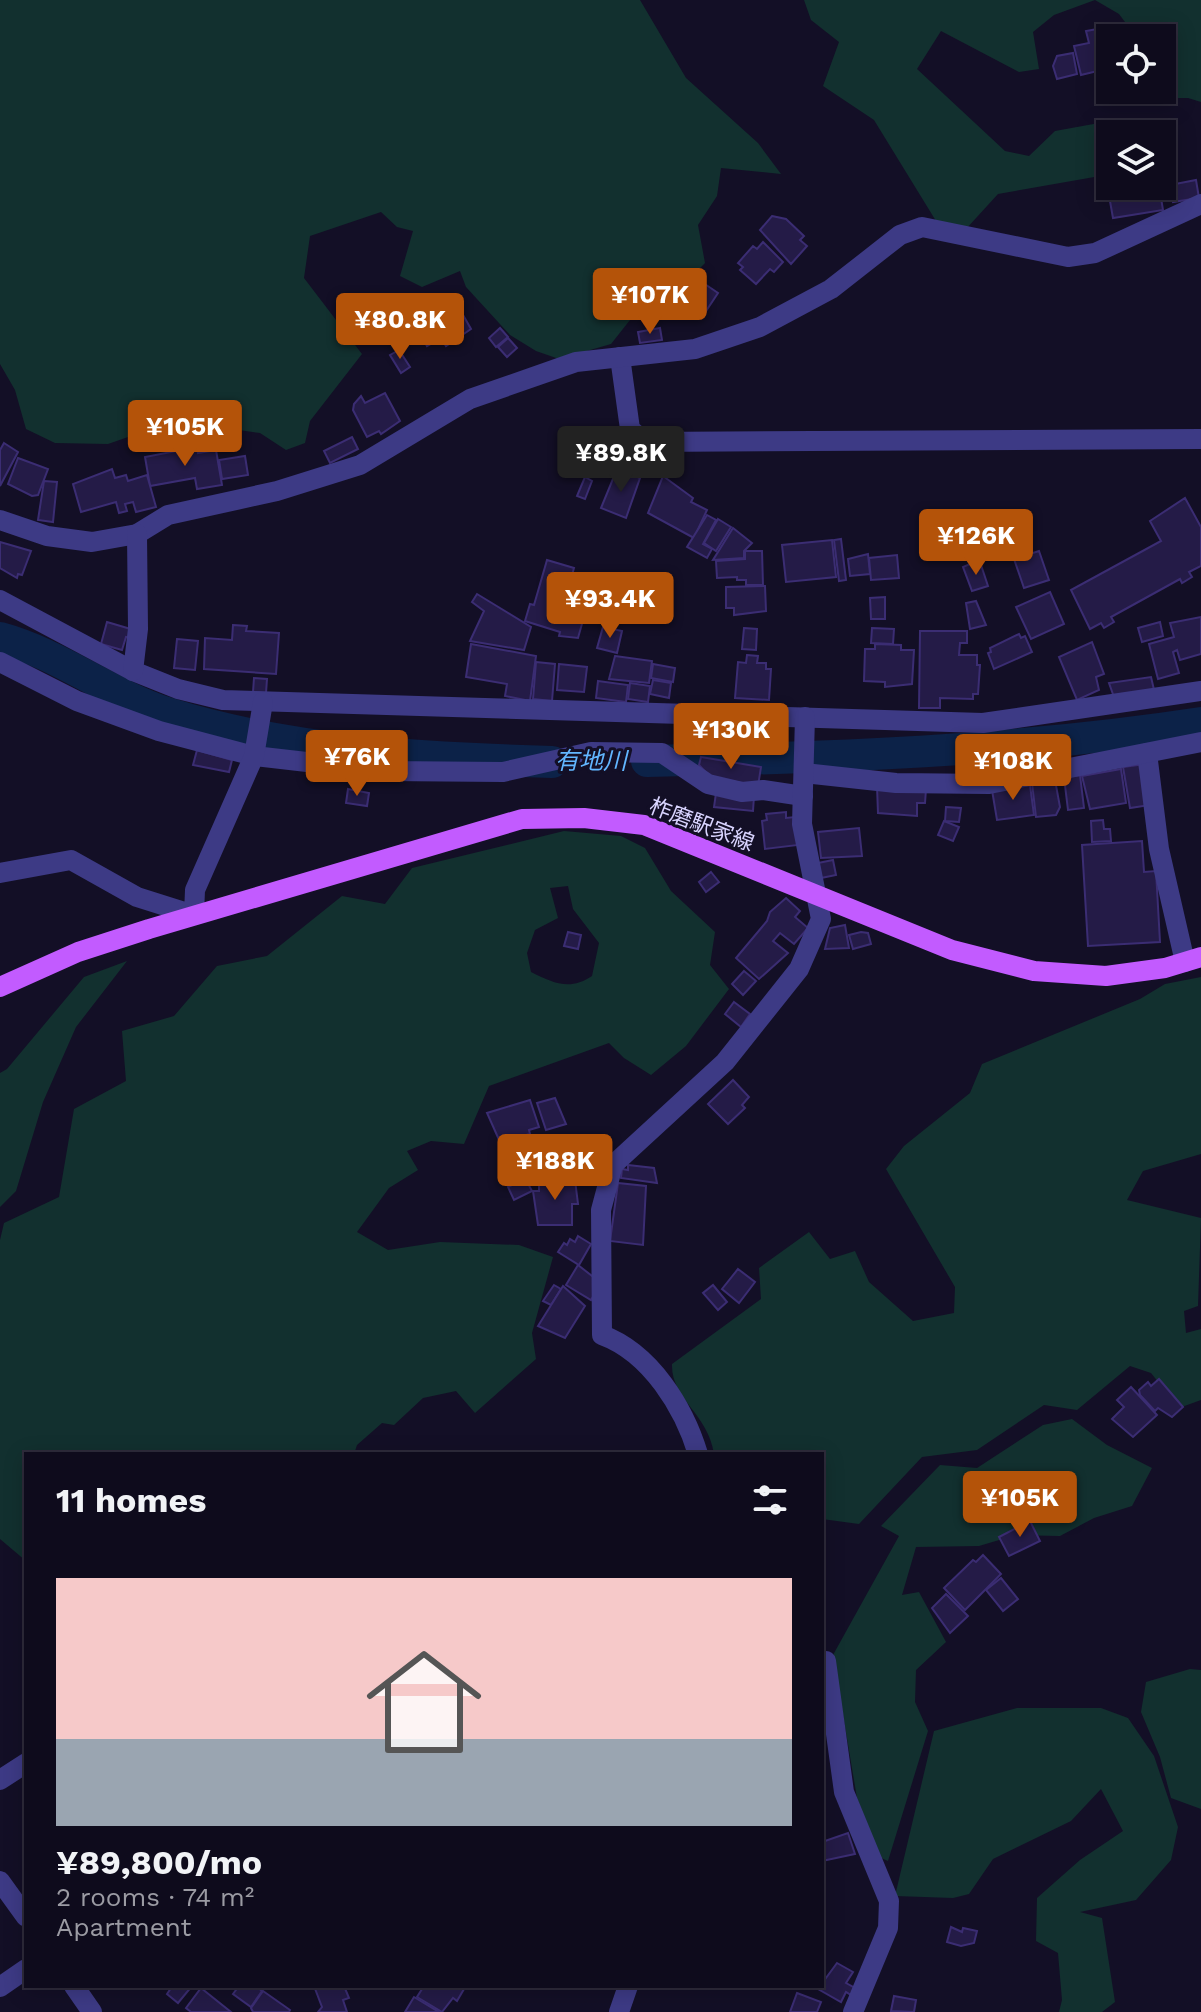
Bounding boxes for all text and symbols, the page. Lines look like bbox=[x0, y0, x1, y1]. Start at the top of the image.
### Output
map controls bbox=[1096, 24, 1176, 200]
button: locate bbox=[1096, 24, 1176, 104]
button: layers bbox=[1096, 120, 1176, 200]
pin: ¥107K bbox=[594, 268, 706, 336]
text: ¥107K bbox=[611, 279, 689, 309]
pin: ¥80.8K bbox=[335, 293, 465, 361]
text: ¥80.8K bbox=[354, 304, 446, 334]
pin: ¥105K bbox=[129, 400, 241, 468]
text: ¥105K bbox=[146, 411, 224, 441]
pin: ¥89.8K bbox=[556, 426, 686, 494]
text: ¥89.8K bbox=[575, 437, 667, 467]
pin: ¥126K bbox=[920, 509, 1032, 577]
text: ¥126K bbox=[937, 520, 1015, 550]
pin: ¥93.4K bbox=[545, 572, 675, 640]
text: ¥93.4K bbox=[565, 583, 655, 613]
pin: ¥130K bbox=[675, 703, 787, 771]
text: ¥130K bbox=[692, 714, 770, 744]
pin: ¥76K bbox=[310, 730, 404, 798]
pin: ¥108K bbox=[957, 734, 1069, 802]
text: ¥76K bbox=[324, 741, 390, 771]
text: ¥108K bbox=[973, 745, 1053, 775]
water label: 有地川 bbox=[555, 747, 630, 775]
street label: 柞磨駅家線 bbox=[646, 793, 758, 856]
pin: ¥188K bbox=[499, 1134, 611, 1202]
text: ¥188K bbox=[515, 1145, 595, 1175]
pin: ¥105K bbox=[964, 1471, 1076, 1539]
icon: filters bbox=[748, 1478, 792, 1522]
text: 11 homes bbox=[56, 1480, 206, 1520]
text: ¥105K bbox=[981, 1482, 1059, 1512]
icon: home bbox=[352, 1630, 496, 1774]
text: ¥89,800/mo bbox=[56, 1842, 262, 1882]
text: 2 rooms · 74 m² bbox=[56, 1882, 254, 1912]
text: Apartment bbox=[56, 1912, 192, 1942]

